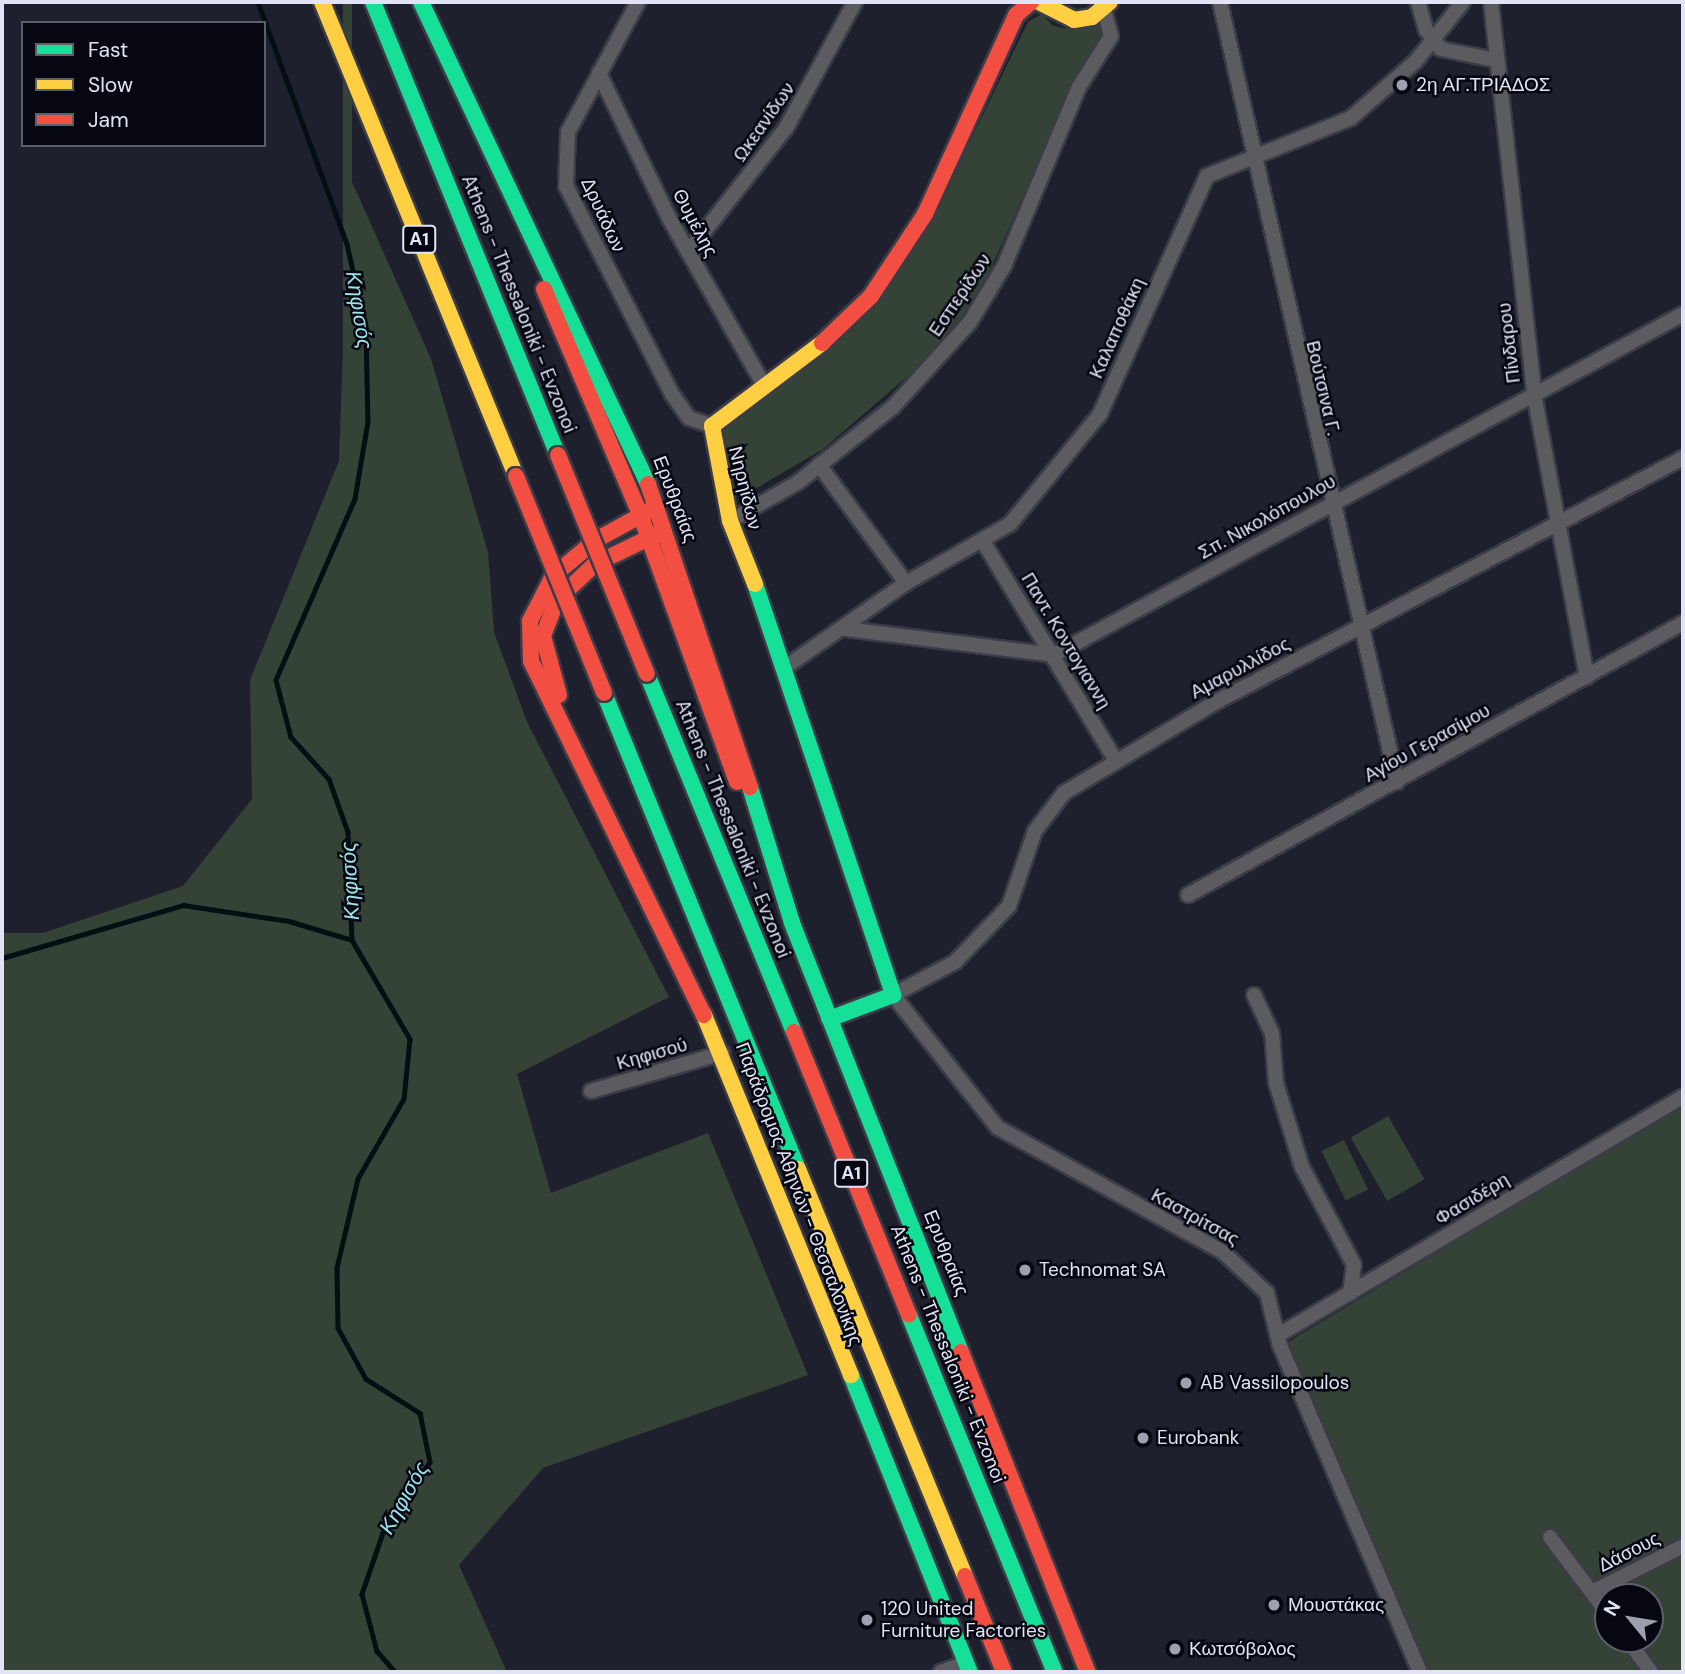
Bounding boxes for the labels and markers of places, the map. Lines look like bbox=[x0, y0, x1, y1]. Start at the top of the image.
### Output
place label: 2η ΑΓ.ΤΡΙΑΔΟΣ bbox=[1416, 74, 1551, 96]
marker: 2η ΑΓ.ΤΡΙΑΔΟΣ bbox=[1394, 77, 1410, 93]
place label: Technomat SA bbox=[1039, 1259, 1166, 1281]
marker: Technomat SA bbox=[1017, 1262, 1033, 1278]
place label: AB Vassilopoulos bbox=[1200, 1372, 1349, 1394]
marker: AB Vassilopoulos bbox=[1178, 1375, 1194, 1391]
place label: Eurobank bbox=[1157, 1427, 1239, 1449]
marker: Eurobank bbox=[1135, 1430, 1151, 1446]
place label: Μουστάκας bbox=[1288, 1594, 1384, 1616]
marker: Μουστάκας bbox=[1266, 1597, 1282, 1613]
place label: 120 United Furniture Factories bbox=[881, 1598, 1046, 1642]
marker: 120 United Furniture Factories bbox=[859, 1612, 875, 1628]
place label: Κωτσόβολος bbox=[1189, 1638, 1296, 1660]
marker: Κωτσόβολος bbox=[1167, 1641, 1183, 1657]

